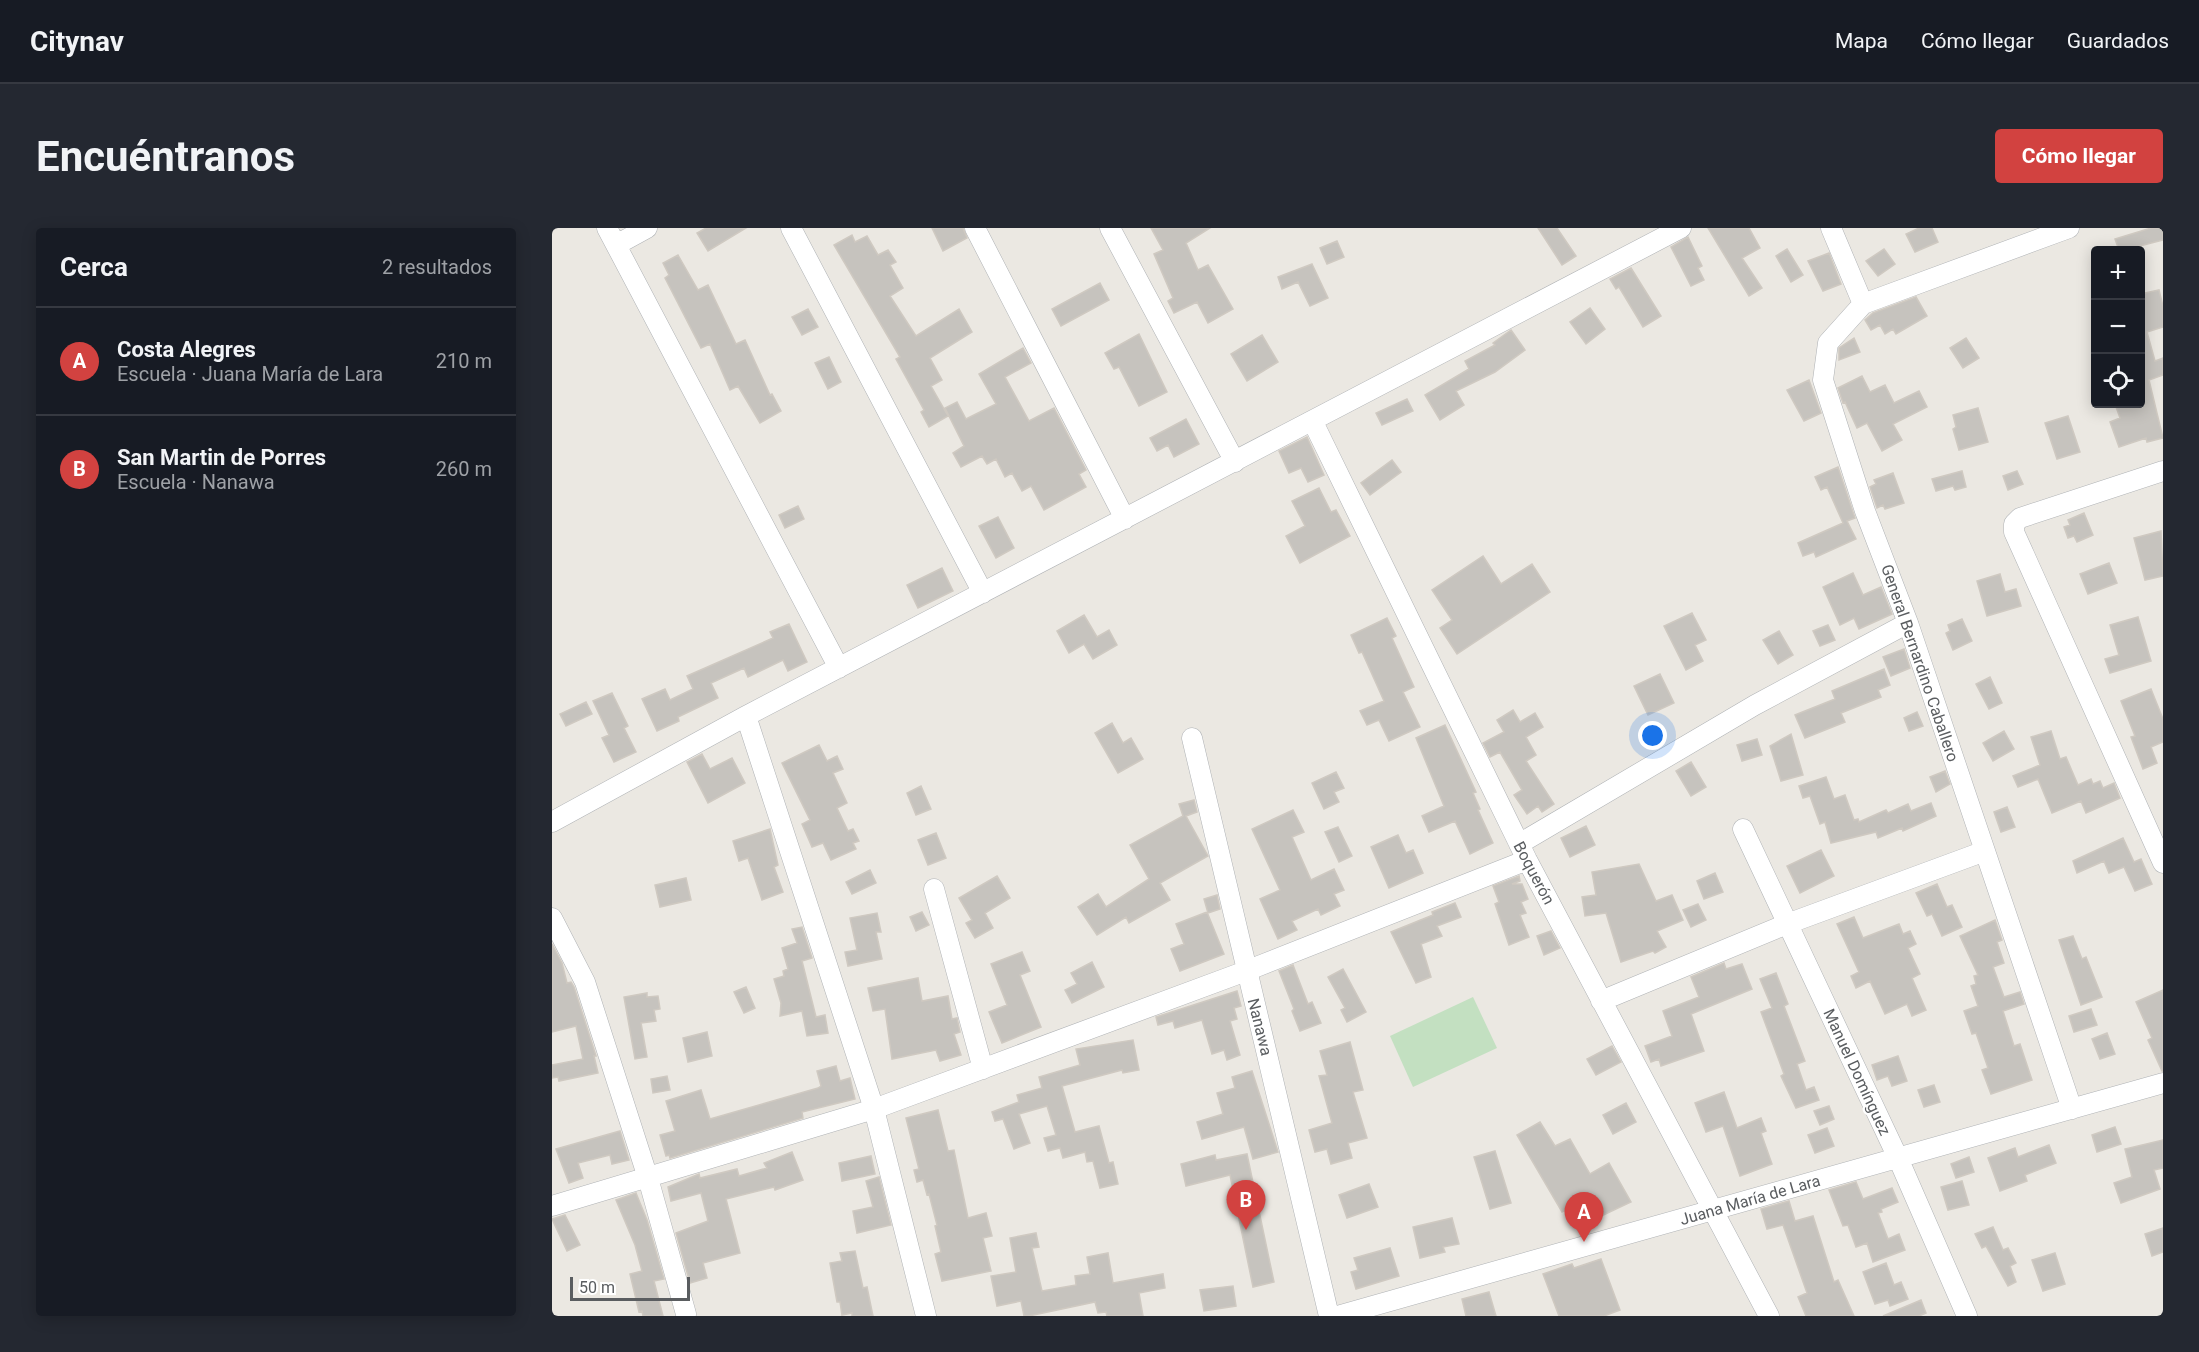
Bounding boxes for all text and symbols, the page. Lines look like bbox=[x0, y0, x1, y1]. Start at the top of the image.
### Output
text: Citynav bbox=[30, 25, 124, 58]
text: Mapa bbox=[1835, 29, 1888, 53]
text: Cómo llegar bbox=[1921, 29, 2034, 53]
text: Guardados bbox=[2067, 29, 2169, 53]
button: Cómo llegar bbox=[1995, 129, 2163, 183]
text: Encuéntranos bbox=[36, 132, 295, 181]
map controls bbox=[2091, 246, 2145, 408]
button: + bbox=[2091, 246, 2145, 300]
text: Cerca bbox=[60, 252, 128, 282]
text: 2 resultados bbox=[382, 255, 492, 279]
button: − bbox=[2091, 300, 2145, 354]
text: Costa Alegres bbox=[117, 337, 256, 362]
text: A bbox=[73, 349, 86, 373]
text: 210 m bbox=[436, 349, 492, 373]
button: locate bbox=[2091, 354, 2145, 408]
text: Escuela · Juana María de Lara bbox=[117, 362, 383, 386]
text: San Martin de Porres bbox=[117, 445, 326, 470]
text: B bbox=[73, 457, 86, 481]
text: 260 m bbox=[436, 457, 492, 481]
text: Escuela · Nanawa bbox=[117, 470, 275, 494]
street label: General Bernardino Caballero bbox=[1877, 562, 1963, 764]
your location bbox=[1638, 721, 1667, 750]
street label: Boquerón bbox=[1509, 838, 1559, 908]
street label: Nanawa bbox=[1244, 996, 1276, 1058]
street label: Manuel Domínguez bbox=[1819, 1006, 1895, 1138]
street label: Juana María de Lara bbox=[1678, 1171, 1822, 1229]
pin: B bbox=[1226, 1180, 1266, 1230]
pin: A bbox=[1564, 1192, 1604, 1242]
scale bar bbox=[570, 1274, 690, 1302]
text: 50 m bbox=[579, 1278, 615, 1297]

